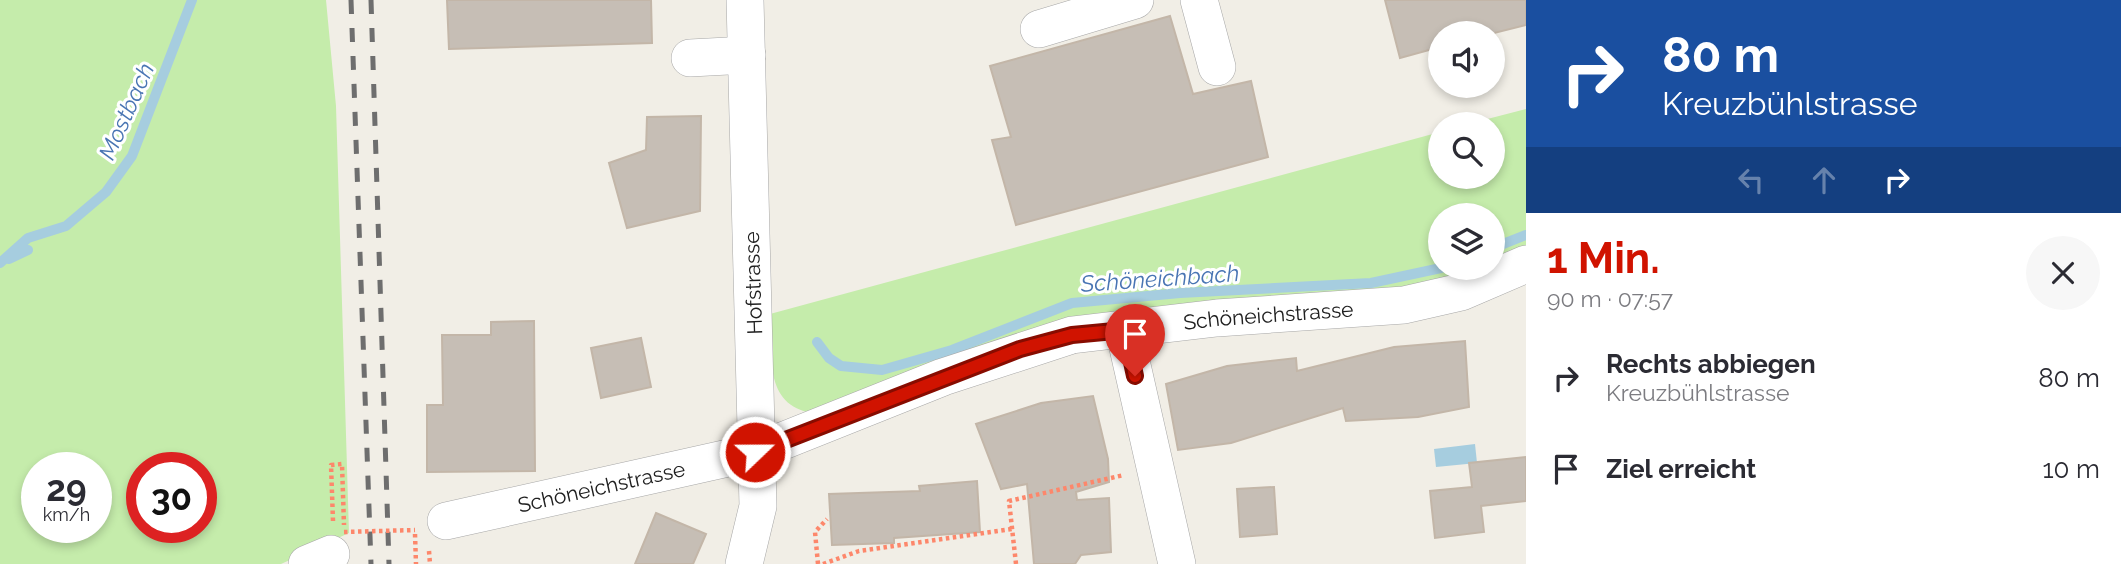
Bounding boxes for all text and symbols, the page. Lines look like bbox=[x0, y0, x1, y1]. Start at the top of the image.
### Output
map controls bbox=[1428, 21, 1505, 280]
button: sound bbox=[1428, 21, 1505, 98]
text: 80 m bbox=[1662, 26, 1779, 83]
icon: right bbox=[1547, 28, 1638, 119]
water label: Mostbach bbox=[93, 59, 159, 163]
text: Kreuzbühlstrasse bbox=[1662, 85, 1917, 122]
button: search bbox=[1428, 112, 1505, 189]
icon: left bbox=[1732, 161, 1770, 199]
icon: ahead bbox=[1805, 161, 1843, 199]
icon: right bbox=[1878, 161, 1916, 199]
button: layers bbox=[1428, 203, 1505, 280]
street label: Hofstrasse bbox=[739, 231, 767, 335]
text: 1 Min. bbox=[1547, 234, 1660, 283]
button: close bbox=[2026, 236, 2100, 310]
water label: Schöneichbach bbox=[1079, 259, 1240, 297]
text: 90 m · 07:57 bbox=[1547, 285, 1673, 312]
street label: Schöneichstrasse bbox=[1182, 296, 1354, 334]
pin bbox=[1105, 304, 1165, 376]
icon: arrive bbox=[1116, 315, 1154, 353]
text: Rechts abbiegen bbox=[1606, 349, 1816, 379]
icon: right bbox=[1547, 359, 1585, 397]
text: 80 m bbox=[2038, 363, 2100, 393]
text: Kreuzbühlstrasse bbox=[1606, 379, 1790, 406]
position arrow bbox=[718, 415, 792, 489]
icon: arrive bbox=[1547, 450, 1585, 488]
speed limit sign: 30 bbox=[126, 452, 217, 543]
text: Ziel erreicht bbox=[1606, 454, 1756, 484]
text: 10 m bbox=[2042, 454, 2100, 484]
street label: Schöneichstrasse bbox=[515, 456, 687, 517]
text: 29 bbox=[46, 468, 87, 509]
text: km/h bbox=[43, 504, 90, 525]

